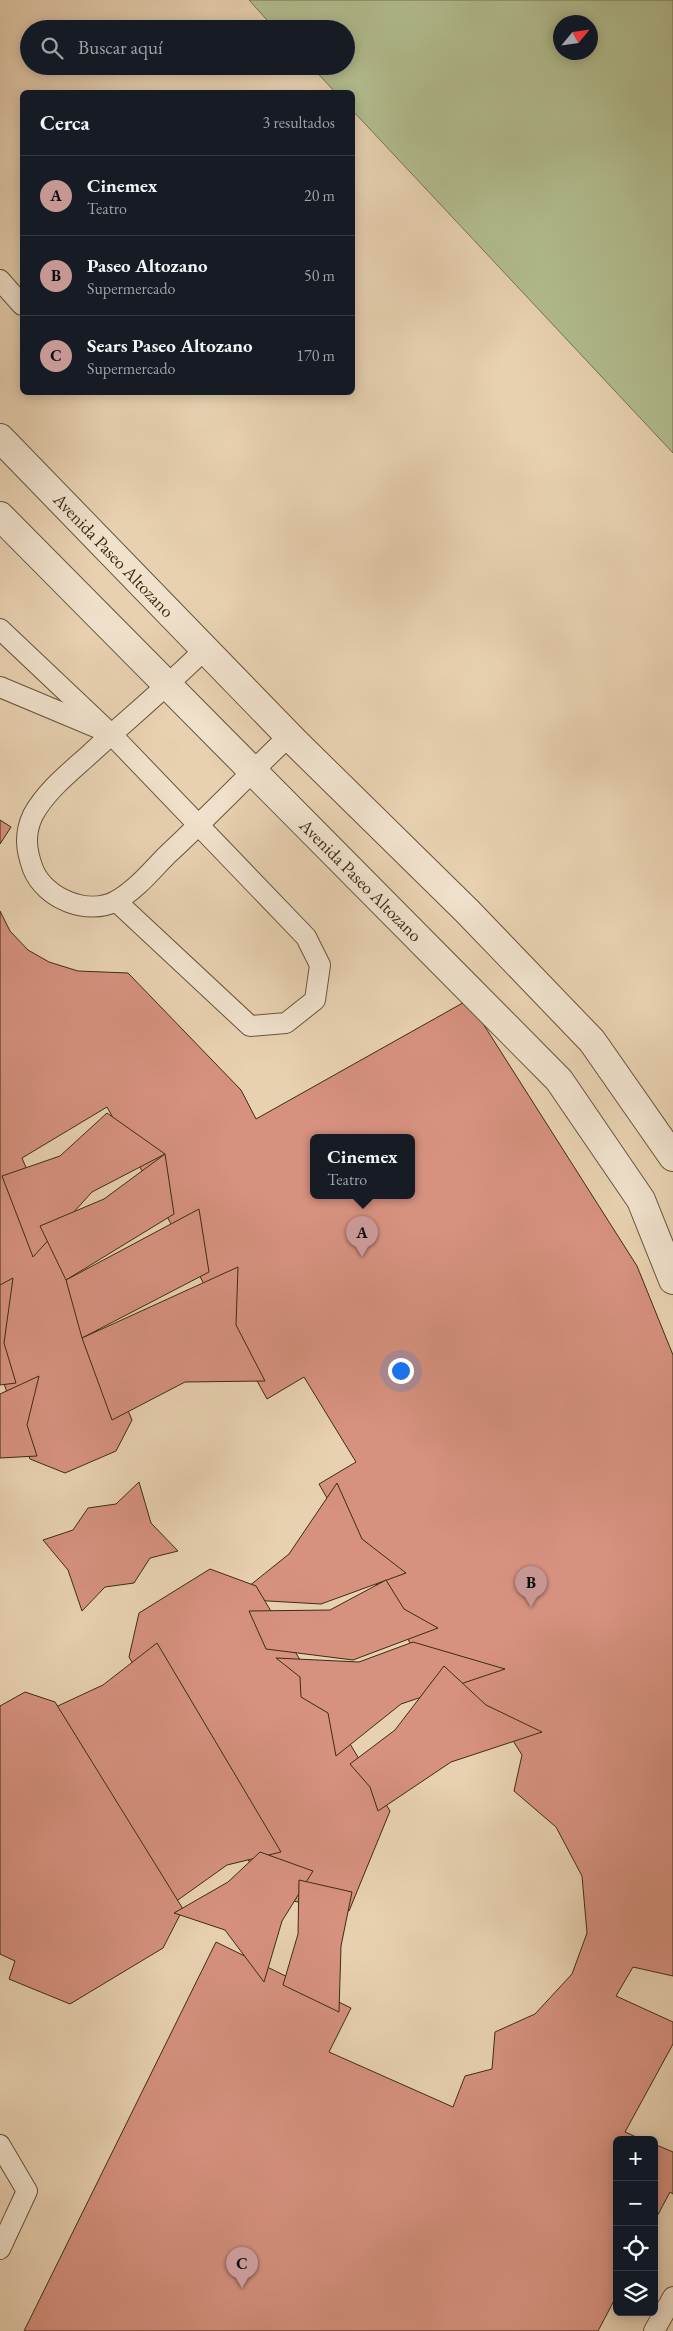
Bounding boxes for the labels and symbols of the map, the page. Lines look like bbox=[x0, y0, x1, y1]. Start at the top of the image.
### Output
north arrow bbox=[553, 15, 598, 60]
street label: Avenida Paseo Altozano bbox=[48, 487, 179, 622]
street label: Avenida Paseo Altozano bbox=[294, 813, 427, 946]
pin: A bbox=[346, 1216, 378, 1257]
your location bbox=[388, 1358, 414, 1384]
pin: B bbox=[515, 1566, 547, 1607]
pin: C bbox=[226, 2247, 258, 2288]

